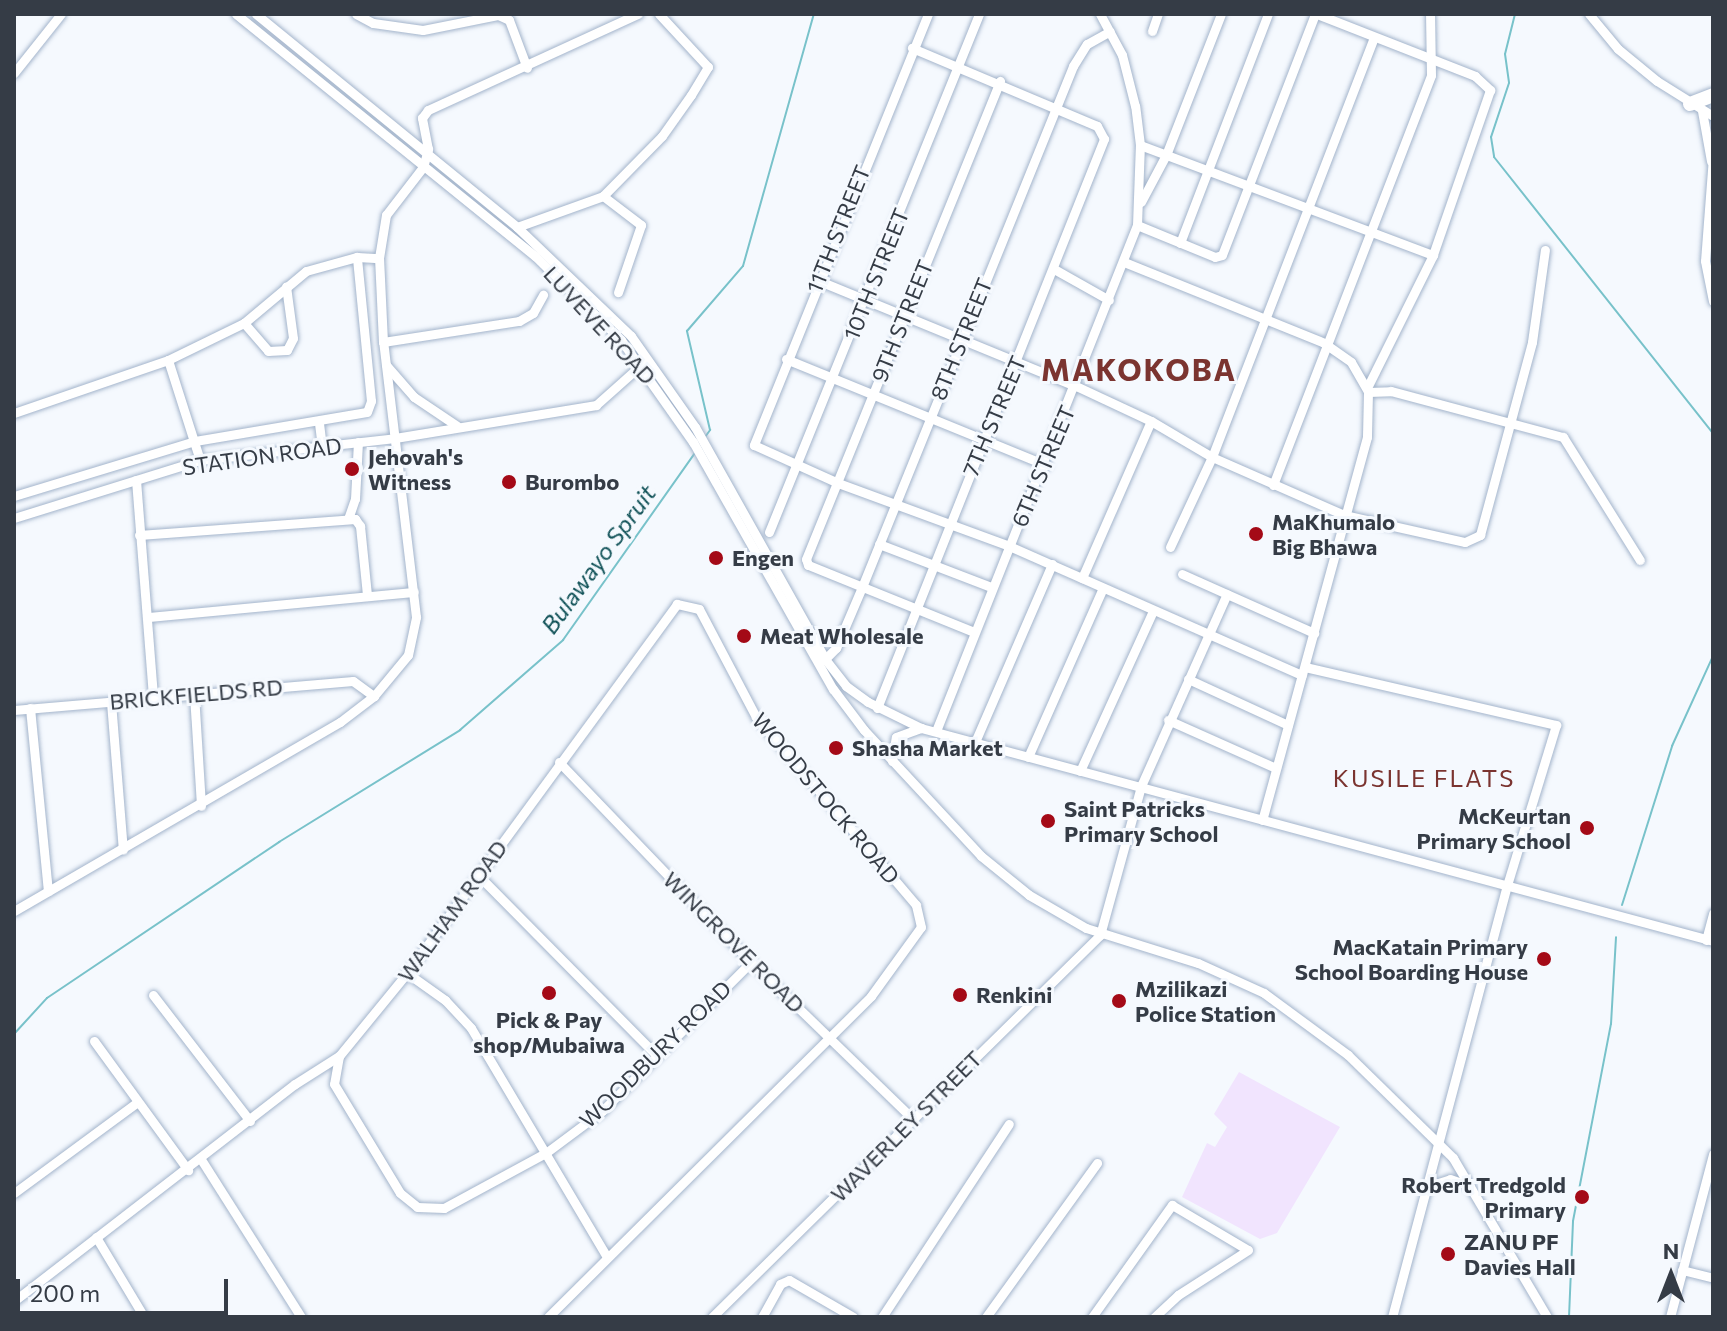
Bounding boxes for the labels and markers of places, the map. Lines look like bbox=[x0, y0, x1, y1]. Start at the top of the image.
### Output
place label: Jehovah's Witness bbox=[368, 443, 463, 494]
marker: Jehovah's Witness bbox=[343, 460, 361, 478]
place label: Burombo bbox=[525, 469, 619, 495]
marker: Burombo bbox=[500, 473, 518, 491]
place label: MaKhumalo Big Bhawa bbox=[1272, 508, 1395, 560]
marker: MaKhumalo Big Bhawa bbox=[1247, 525, 1265, 543]
place label: Engen bbox=[732, 545, 794, 571]
marker: Engen bbox=[707, 549, 725, 567]
place label: Meat Wholesale bbox=[760, 623, 924, 649]
marker: Meat Wholesale bbox=[735, 627, 753, 645]
place label: Shasha Market bbox=[852, 735, 1003, 761]
marker: Shasha Market bbox=[827, 739, 845, 757]
place label: Saint Patricks Primary School bbox=[1064, 795, 1219, 846]
place label: McKeurtan Primary School bbox=[1416, 802, 1571, 854]
marker: Saint Patricks Primary School bbox=[1039, 812, 1057, 830]
marker: McKeurtan Primary School bbox=[1578, 819, 1596, 837]
place label: MacKatain Primary School Boarding House bbox=[1295, 933, 1528, 984]
marker: MacKatain Primary School Boarding House bbox=[1535, 950, 1553, 968]
place label: Mzilikazi Police Station bbox=[1135, 975, 1276, 1026]
place label: Renkini bbox=[976, 982, 1052, 1008]
marker: Pick & Pay shop/Mubaiwa bbox=[540, 984, 558, 1002]
marker: Renkini bbox=[951, 986, 969, 1004]
marker: Mzilikazi Police Station bbox=[1110, 992, 1128, 1010]
place label: Pick & Pay shop/Mubaiwa bbox=[473, 1006, 625, 1058]
place label: Robert Tredgold Primary bbox=[1401, 1171, 1566, 1222]
marker: Robert Tredgold Primary bbox=[1573, 1188, 1591, 1206]
place label: ZANU PF Davies Hall bbox=[1464, 1228, 1576, 1280]
marker: ZANU PF Davies Hall bbox=[1439, 1245, 1457, 1263]

